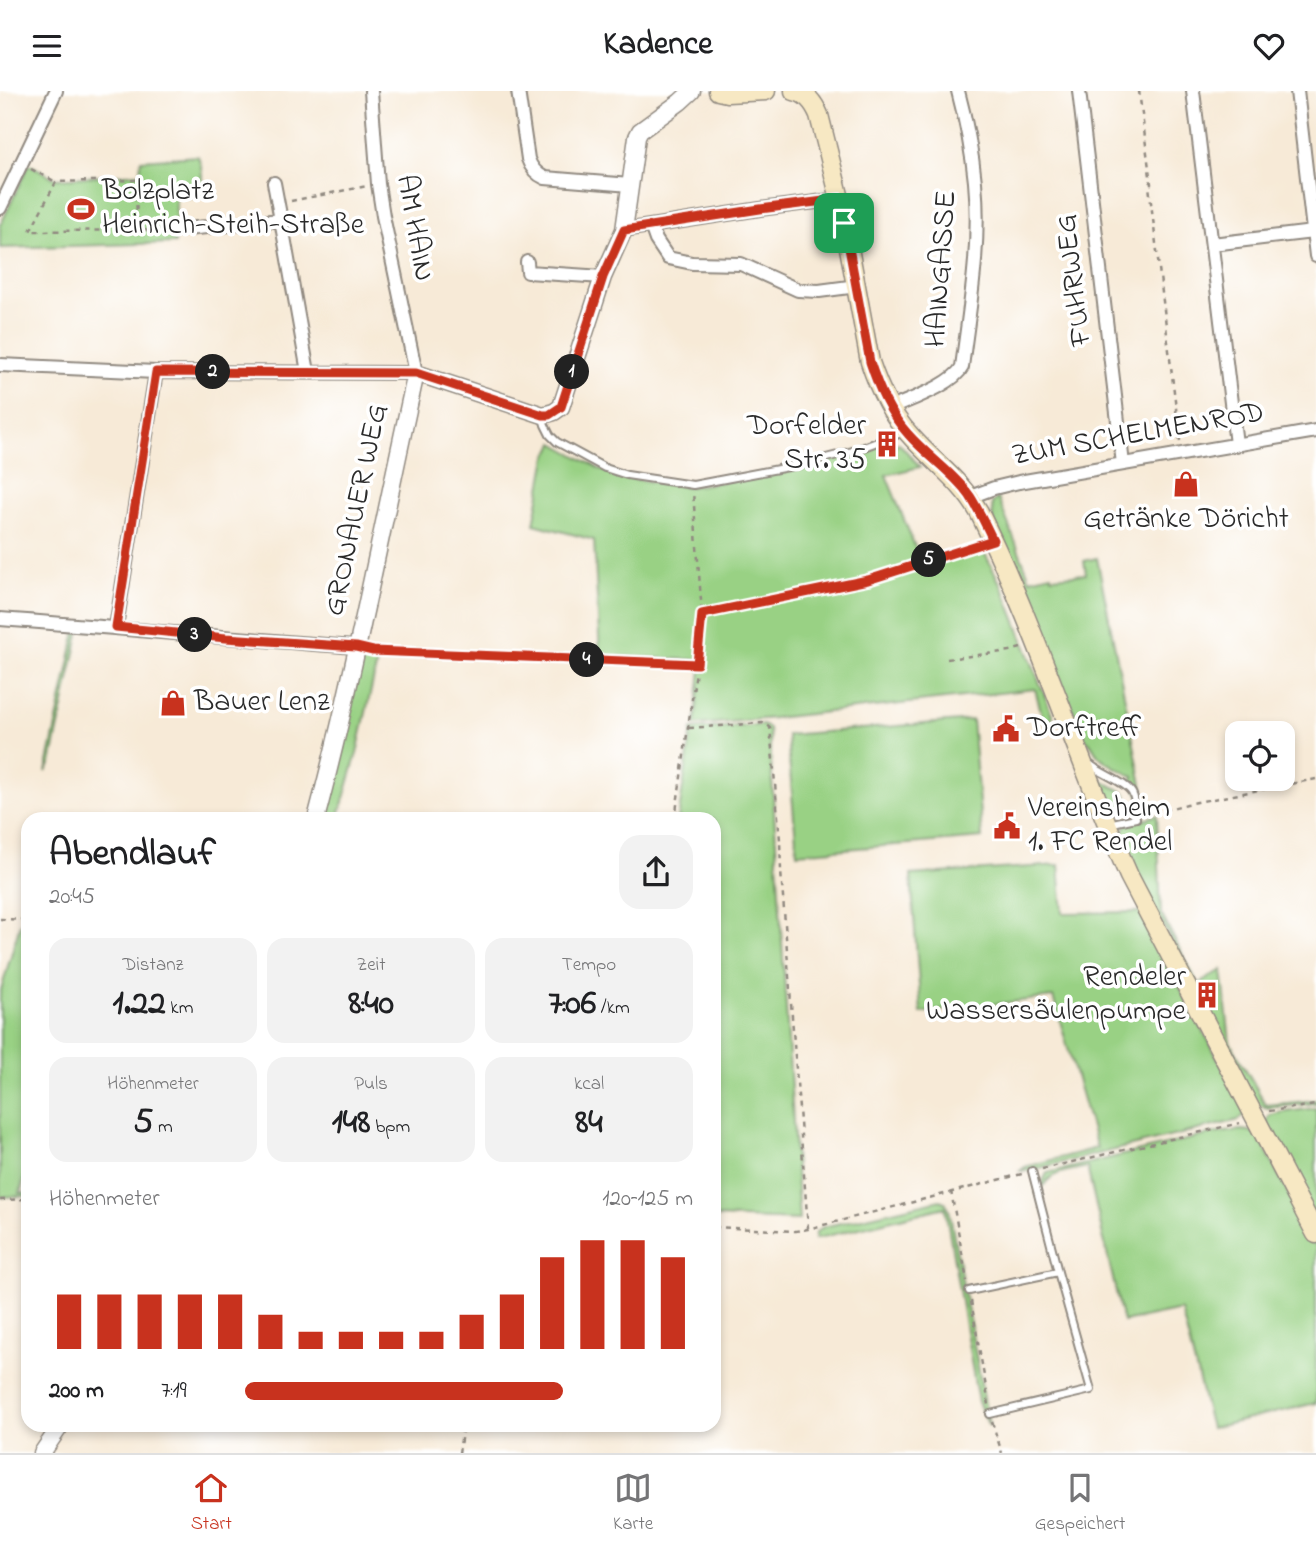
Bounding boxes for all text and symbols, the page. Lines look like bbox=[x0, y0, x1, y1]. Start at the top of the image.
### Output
text: Kadence bbox=[603, 22, 713, 69]
icon: menu bbox=[28, 27, 66, 65]
icon: heart bbox=[1250, 27, 1288, 65]
place label: Bolzplatz Heinrich-Steih-Straße bbox=[101, 170, 365, 248]
street label: AM HAIN bbox=[383, 171, 445, 285]
street label: HAINGASSE bbox=[915, 189, 969, 349]
pin bbox=[814, 193, 874, 253]
sports icon: Bolzplatz Heinrich-Steih-Straße bbox=[66, 194, 96, 224]
icon: arrive bbox=[825, 204, 863, 242]
street label: FUHRWEG bbox=[1045, 211, 1105, 350]
pin: 2 bbox=[196, 355, 230, 389]
pin: 1 bbox=[554, 355, 590, 389]
text: 2 bbox=[208, 358, 217, 385]
text: 1 bbox=[568, 358, 575, 385]
street label: ZUM SCHELMENROD bbox=[1009, 391, 1267, 479]
street label: GRONAUER WEG bbox=[313, 400, 401, 620]
place label: Dorfelder Str. 35 bbox=[746, 405, 867, 483]
building icon: Dorfelder Str. 35 bbox=[872, 429, 902, 459]
shop icon: Getränke Döricht bbox=[1171, 469, 1201, 499]
place label: Getränke Döricht bbox=[1083, 498, 1289, 542]
pin: 5 bbox=[912, 543, 946, 577]
text: 5 bbox=[923, 546, 934, 573]
pin: 3 bbox=[178, 617, 212, 653]
text: 3 bbox=[191, 621, 198, 648]
pin: 4 bbox=[570, 643, 604, 677]
text: 4 bbox=[583, 646, 590, 673]
place label: Bauer Lenz bbox=[193, 681, 330, 725]
shop icon: Bauer Lenz bbox=[158, 688, 188, 718]
place label: Dorftreff bbox=[1026, 707, 1141, 751]
public building icon: Dorftreff bbox=[991, 714, 1021, 744]
map controls bbox=[1225, 721, 1295, 791]
button: locate bbox=[1225, 721, 1295, 791]
place label: Vereinsheim 1. FC Rendel bbox=[1027, 787, 1172, 865]
public building icon: Vereinsheim 1. FC Rendel bbox=[992, 811, 1022, 841]
text: Abendlauf bbox=[49, 827, 216, 883]
button: share bbox=[619, 835, 693, 909]
text: 20:45 bbox=[49, 881, 95, 914]
text: Distanz bbox=[122, 952, 184, 979]
text: Zeit bbox=[356, 952, 386, 979]
text: Tempo bbox=[562, 952, 616, 979]
place label: Rendeler Wassersäulenpumpe bbox=[926, 956, 1187, 1034]
text: 1.22 bbox=[113, 979, 166, 1030]
text: 8:40 bbox=[348, 979, 394, 1030]
text: 7:06 bbox=[548, 979, 596, 1030]
building icon: Rendeler Wassersäulenpumpe bbox=[1192, 980, 1222, 1010]
text: km bbox=[166, 995, 193, 1022]
text: /km bbox=[596, 995, 630, 1022]
text: Höhenmeter bbox=[107, 1071, 199, 1098]
text: Puls bbox=[354, 1071, 388, 1098]
text: kcal bbox=[574, 1071, 604, 1098]
text: 5 bbox=[133, 1098, 153, 1149]
text: 148 bbox=[332, 1098, 370, 1149]
text: 84 bbox=[575, 1098, 603, 1149]
text: m bbox=[153, 1114, 173, 1141]
text: bpm bbox=[370, 1114, 410, 1141]
text: Höhenmeter bbox=[49, 1183, 160, 1216]
text: 120–125 m bbox=[602, 1183, 693, 1216]
text: 200 m bbox=[49, 1375, 104, 1408]
text: 7:19 bbox=[161, 1375, 187, 1408]
tab: Start bbox=[191, 1469, 232, 1538]
tab: Karte bbox=[613, 1469, 653, 1538]
tab: Gespeichert bbox=[1035, 1469, 1125, 1538]

